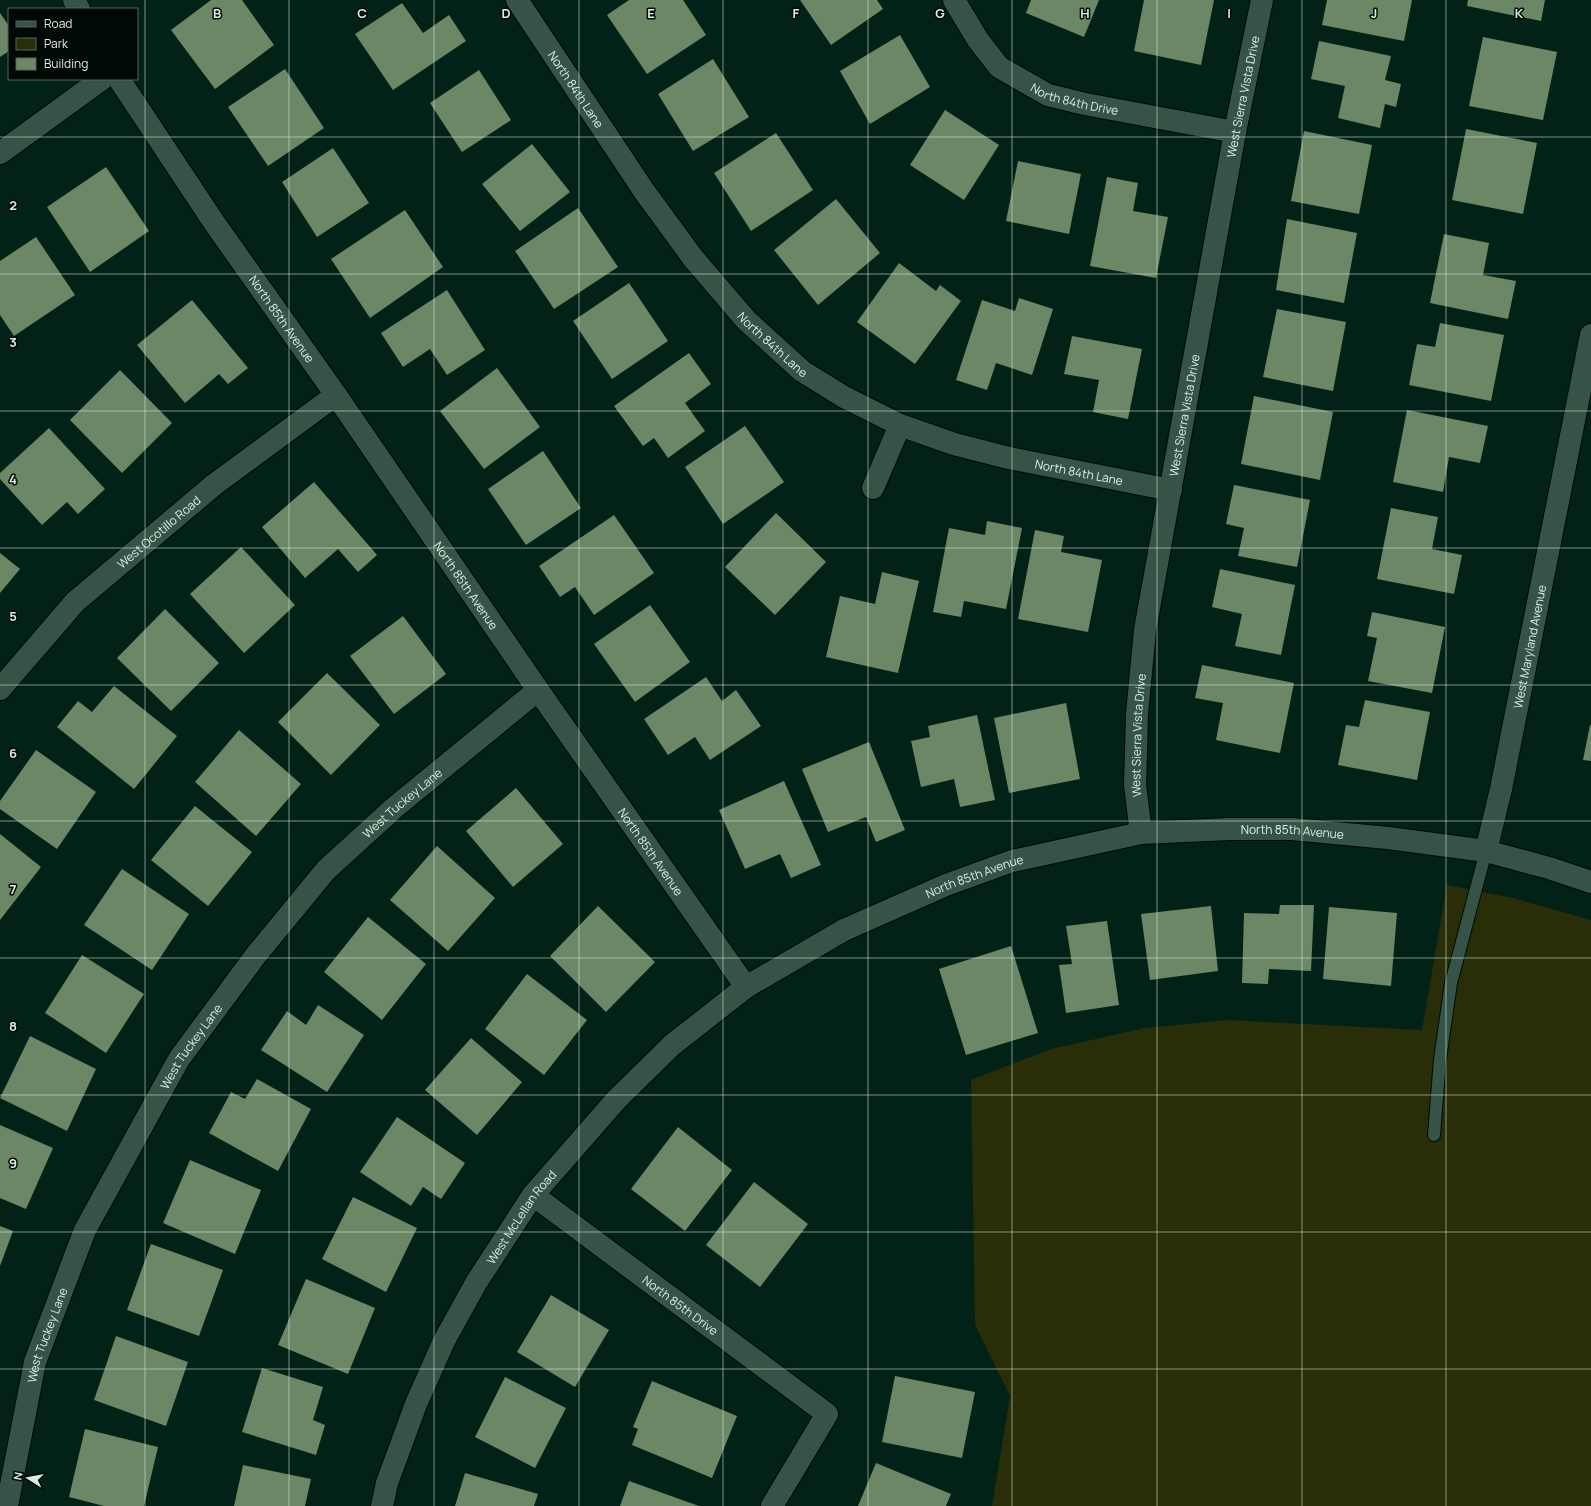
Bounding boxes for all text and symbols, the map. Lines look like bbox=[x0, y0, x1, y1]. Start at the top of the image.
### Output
text: B bbox=[213, 4, 221, 22]
text: C bbox=[357, 4, 367, 22]
text: D bbox=[501, 4, 511, 22]
text: E bbox=[647, 4, 655, 22]
text: F bbox=[793, 4, 800, 22]
text: G bbox=[935, 4, 945, 22]
text: H bbox=[1080, 4, 1090, 22]
text: I bbox=[1227, 4, 1231, 22]
text: J bbox=[1371, 4, 1377, 22]
text: K bbox=[1515, 4, 1524, 22]
legend bbox=[8, 8, 138, 80]
text: Road bbox=[44, 15, 72, 32]
street label: West Sierra Vista Drive bbox=[1222, 34, 1263, 159]
text: Park bbox=[44, 35, 69, 52]
street label: North 84th Lane bbox=[544, 47, 608, 131]
text: Building bbox=[44, 55, 88, 72]
street label: North 84th Drive bbox=[1028, 78, 1120, 119]
text: 2 bbox=[9, 196, 17, 214]
street label: North 85th Avenue bbox=[245, 272, 319, 366]
street label: North 84th Lane bbox=[734, 308, 811, 381]
text: 3 bbox=[9, 333, 17, 351]
street label: West Sierra Vista Drive bbox=[1164, 353, 1203, 478]
street label: North 84th Lane bbox=[1033, 455, 1124, 489]
text: 4 bbox=[9, 470, 17, 488]
street label: West Ocotillo Road bbox=[113, 491, 204, 572]
street label: North 85th Avenue bbox=[430, 538, 503, 633]
street label: West Maryland Avenue bbox=[1509, 583, 1550, 710]
text: 5 bbox=[9, 607, 17, 625]
street label: West Sierra Vista Drive bbox=[1126, 673, 1149, 798]
text: 6 bbox=[9, 744, 17, 762]
street label: West Tuckey Lane bbox=[358, 764, 445, 842]
street label: North 85th Avenue bbox=[614, 804, 688, 899]
street label: North 85th Avenue bbox=[1241, 821, 1345, 842]
street label: North 85th Avenue bbox=[922, 850, 1025, 902]
text: 7 bbox=[10, 880, 17, 898]
street label: West Tuckey Lane bbox=[156, 1000, 226, 1092]
text: 8 bbox=[9, 1017, 17, 1035]
text: 9 bbox=[9, 1154, 17, 1172]
street label: West McLellan Road bbox=[482, 1166, 560, 1267]
street label: North 85th Drive bbox=[639, 1271, 722, 1339]
street label: West Tuckey Lane bbox=[23, 1285, 71, 1384]
north arrow bbox=[8, 1458, 48, 1498]
text: N bbox=[10, 1471, 26, 1481]

